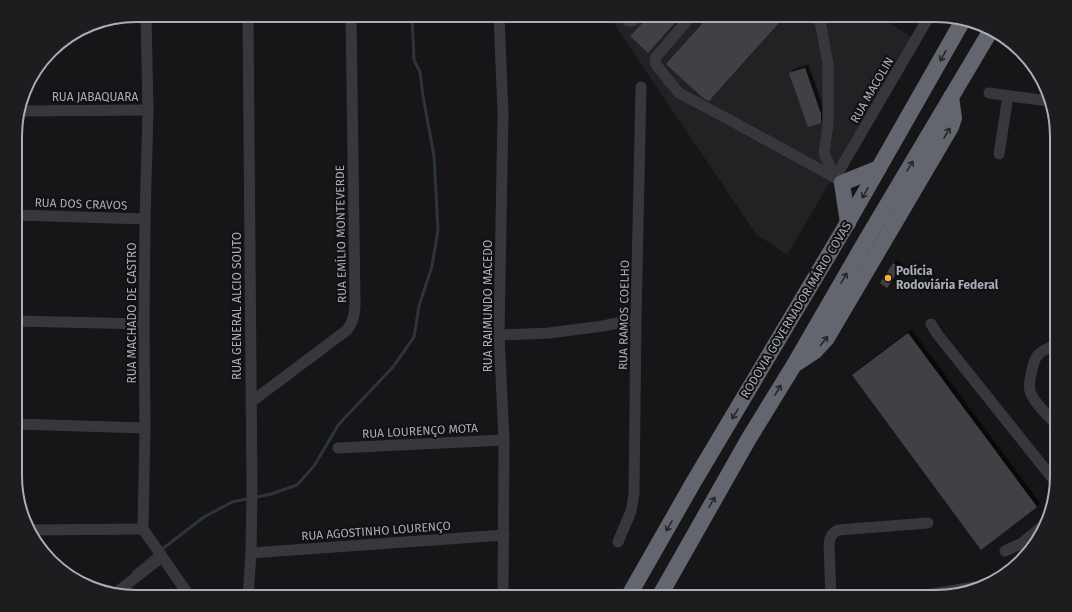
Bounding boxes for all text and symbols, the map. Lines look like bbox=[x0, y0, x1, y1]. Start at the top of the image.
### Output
one-way arrow bbox=[939, 50, 946, 62]
street label: RUA MACOLIN bbox=[848, 55, 896, 125]
street label: RUA JABAQUARA bbox=[52, 90, 138, 104]
one-way arrow bbox=[944, 127, 952, 139]
one-way arrow bbox=[907, 160, 915, 172]
street label: RUA EMÍLIO MONTEVERDE bbox=[332, 165, 349, 303]
one-way arrow bbox=[861, 187, 869, 199]
street label: RUA DOS CRAVOS bbox=[34, 195, 128, 213]
street label: RODOVIA GOVERNADOR MÁRIO COVAS bbox=[737, 219, 854, 400]
street label: RUA GENERAL ALCIO SOUTO bbox=[230, 232, 244, 380]
street label: RUA RAIMUNDO MACEDO bbox=[481, 240, 495, 372]
street label: RUA MACHADO DE CASTRO bbox=[125, 243, 139, 383]
street label: RUA RAMOS COELHO bbox=[616, 260, 632, 370]
place label: Polícia Rodoviária Federal bbox=[896, 264, 999, 292]
one-way arrow bbox=[840, 272, 848, 284]
marker: Polícia Rodoviária Federal bbox=[883, 273, 893, 283]
one-way arrow bbox=[820, 336, 828, 347]
one-way arrow bbox=[775, 384, 783, 396]
one-way arrow bbox=[731, 408, 739, 420]
street label: RUA LOURENÇO MOTA bbox=[362, 421, 478, 441]
one-way arrow bbox=[709, 496, 717, 508]
street label: RUA AGOSTINHO LOURENÇO bbox=[301, 519, 451, 543]
one-way arrow bbox=[664, 520, 672, 532]

